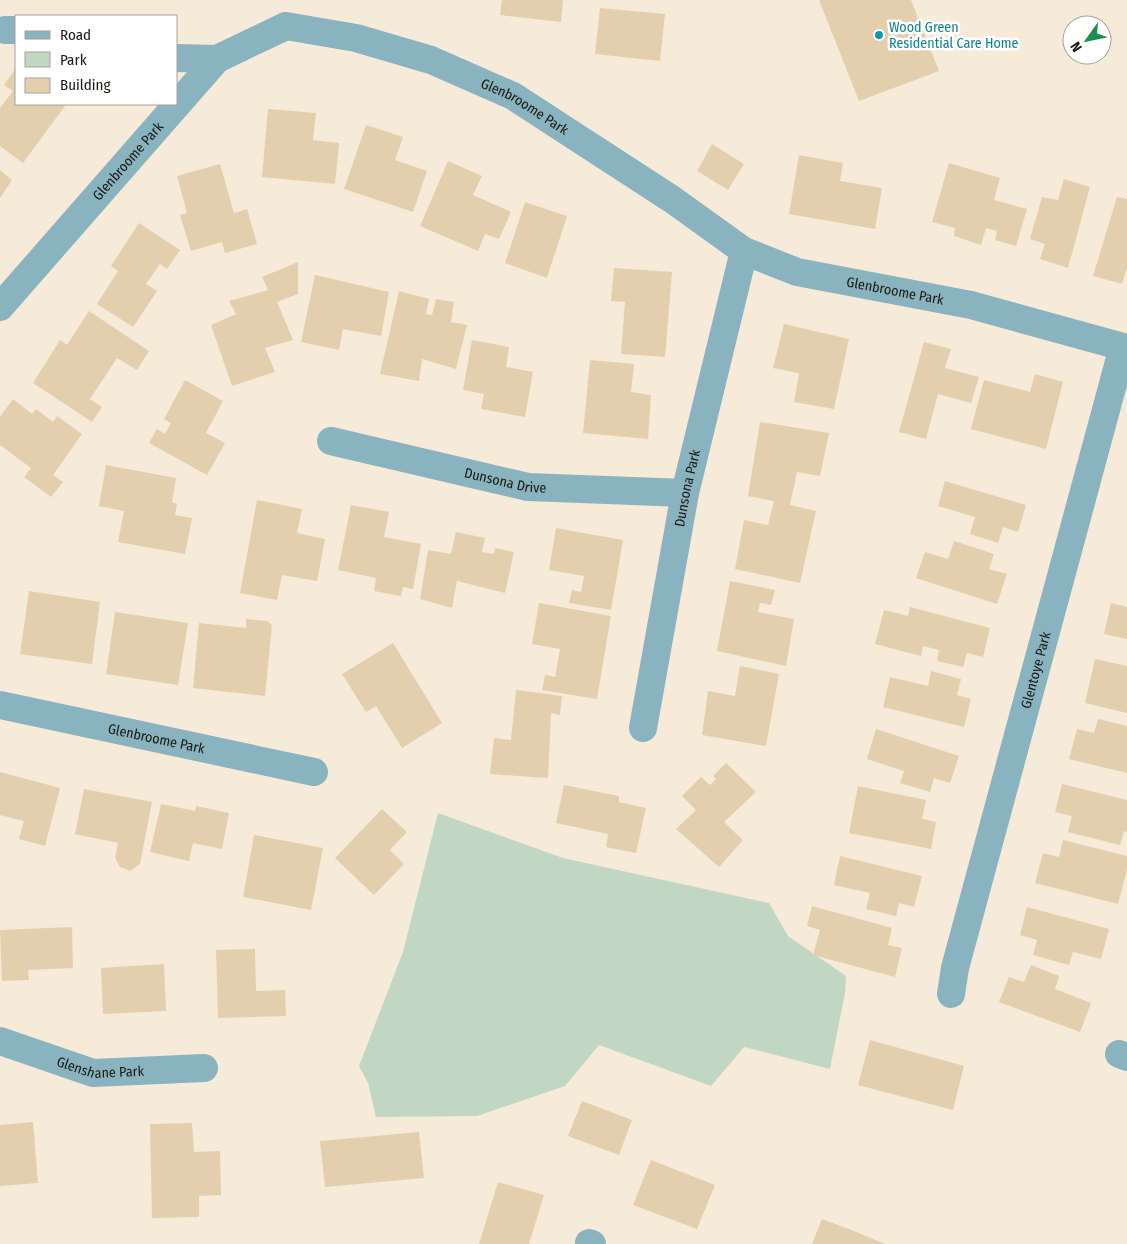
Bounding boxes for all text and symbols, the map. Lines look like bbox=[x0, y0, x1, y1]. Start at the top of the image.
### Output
legend bbox=[15, 15, 178, 105]
north arrow bbox=[1062, 15, 1112, 65]
place label: Wood Green Residential Care Home bbox=[889, 19, 1019, 52]
text: Road bbox=[60, 26, 91, 44]
marker: Wood Green Residential Care Home bbox=[873, 29, 885, 41]
text: N bbox=[1067, 39, 1086, 55]
text: Park bbox=[60, 51, 87, 69]
street label: Glenbroome Park bbox=[478, 75, 572, 139]
text: Building bbox=[60, 76, 111, 94]
street label: Glenbroome Park bbox=[89, 118, 167, 204]
street label: Glenbroome Park bbox=[845, 273, 946, 308]
street label: Dunsona Park bbox=[671, 447, 704, 528]
street label: Dunsona Drive bbox=[463, 464, 547, 496]
street label: Glentoye Park bbox=[1017, 629, 1054, 710]
street label: Glenbroome Park bbox=[106, 720, 207, 757]
street label: Glenshane Park bbox=[55, 1053, 145, 1082]

